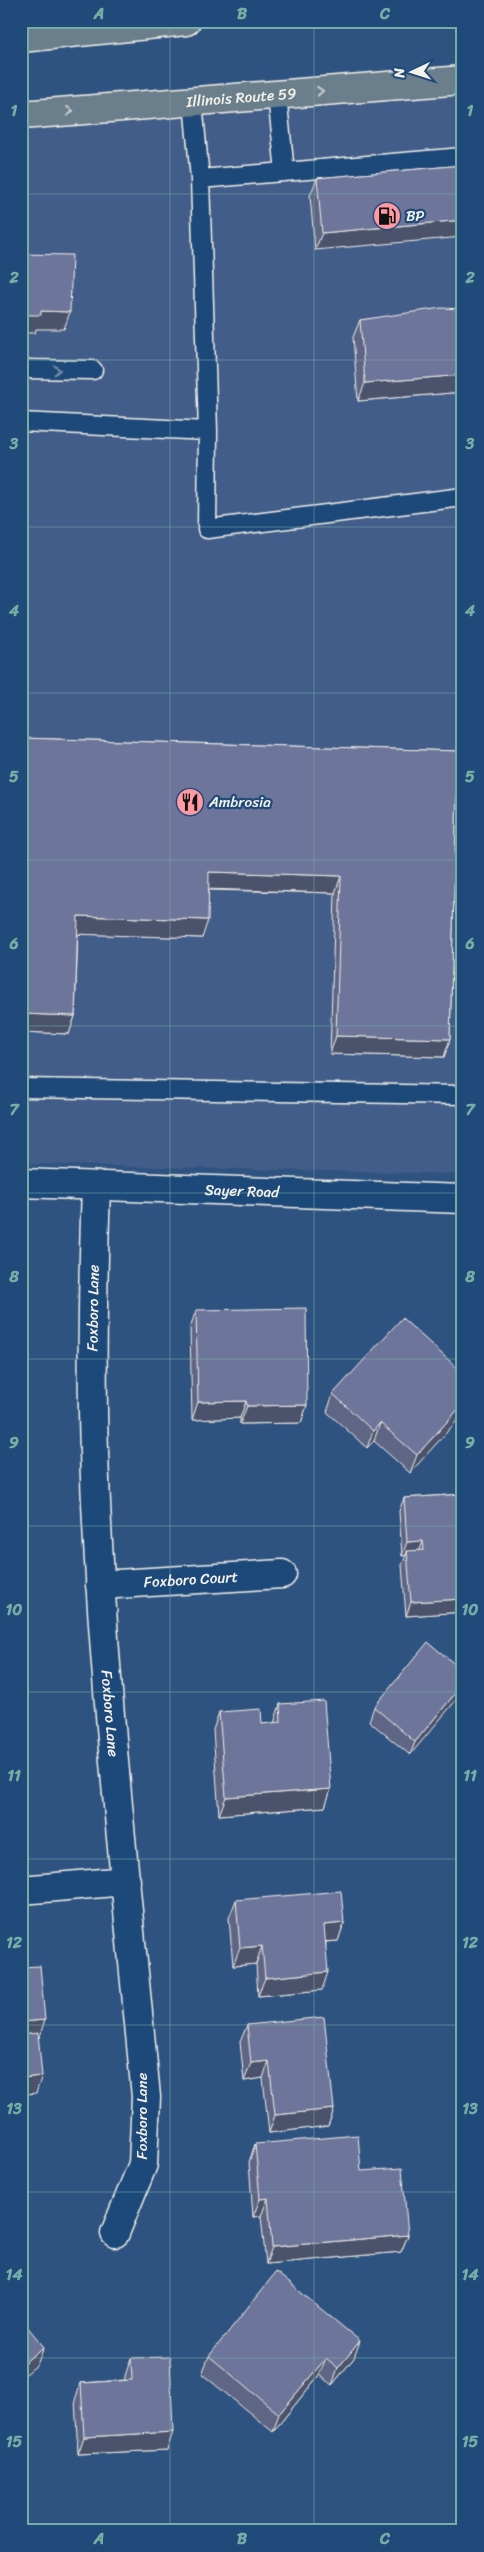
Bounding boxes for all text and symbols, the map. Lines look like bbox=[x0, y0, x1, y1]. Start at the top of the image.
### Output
text: A bbox=[93, 0, 104, 28]
text: B bbox=[237, 0, 248, 28]
text: C bbox=[379, 0, 391, 28]
north arrow bbox=[386, 48, 436, 98]
text: N bbox=[387, 67, 412, 80]
street label: Illinois Route 59 bbox=[184, 80, 297, 115]
one-way arrow bbox=[316, 86, 324, 97]
text: 1 bbox=[11, 96, 18, 125]
text: 1 bbox=[467, 96, 474, 125]
one-way arrow bbox=[66, 106, 74, 117]
fuel station icon: BP bbox=[372, 201, 402, 231]
place label: BP bbox=[406, 203, 424, 229]
text: 2 bbox=[8, 263, 19, 292]
text: 2 bbox=[464, 263, 475, 292]
one-way arrow bbox=[54, 365, 61, 375]
text: 3 bbox=[9, 429, 19, 458]
text: 3 bbox=[465, 429, 475, 458]
text: 4 bbox=[8, 596, 19, 625]
text: 4 bbox=[464, 596, 475, 625]
text: 5 bbox=[9, 762, 19, 791]
text: 5 bbox=[465, 762, 475, 791]
restaurant icon: Ambrosia bbox=[175, 787, 205, 817]
place label: Ambrosia bbox=[208, 789, 271, 815]
text: 6 bbox=[8, 929, 19, 958]
text: 6 bbox=[464, 929, 475, 958]
text: 7 bbox=[9, 1095, 20, 1124]
text: 7 bbox=[465, 1095, 476, 1124]
street label: Sayer Road bbox=[204, 1177, 281, 1205]
text: 8 bbox=[8, 1262, 19, 1291]
text: 8 bbox=[464, 1262, 475, 1291]
street label: Foxboro Lane bbox=[79, 1264, 107, 1352]
text: 9 bbox=[9, 1428, 19, 1457]
text: 9 bbox=[465, 1428, 475, 1457]
street label: Foxboro Court bbox=[143, 1564, 239, 1595]
text: 10 bbox=[6, 1595, 22, 1624]
text: 10 bbox=[462, 1595, 478, 1624]
street label: Foxboro Lane bbox=[93, 1669, 127, 1758]
text: 11 bbox=[7, 1761, 21, 1790]
text: 11 bbox=[463, 1761, 477, 1790]
text: 12 bbox=[6, 1928, 23, 1957]
text: 12 bbox=[462, 1928, 479, 1957]
street label: Foxboro Lane bbox=[129, 2072, 155, 2159]
text: 13 bbox=[6, 2094, 22, 2123]
text: 13 bbox=[462, 2094, 478, 2123]
text: 14 bbox=[6, 2260, 22, 2289]
text: 14 bbox=[462, 2260, 478, 2289]
text: 15 bbox=[6, 2427, 23, 2456]
text: 15 bbox=[462, 2427, 479, 2456]
text: A bbox=[93, 2524, 104, 2552]
text: B bbox=[237, 2524, 248, 2552]
text: C bbox=[379, 2524, 391, 2552]

